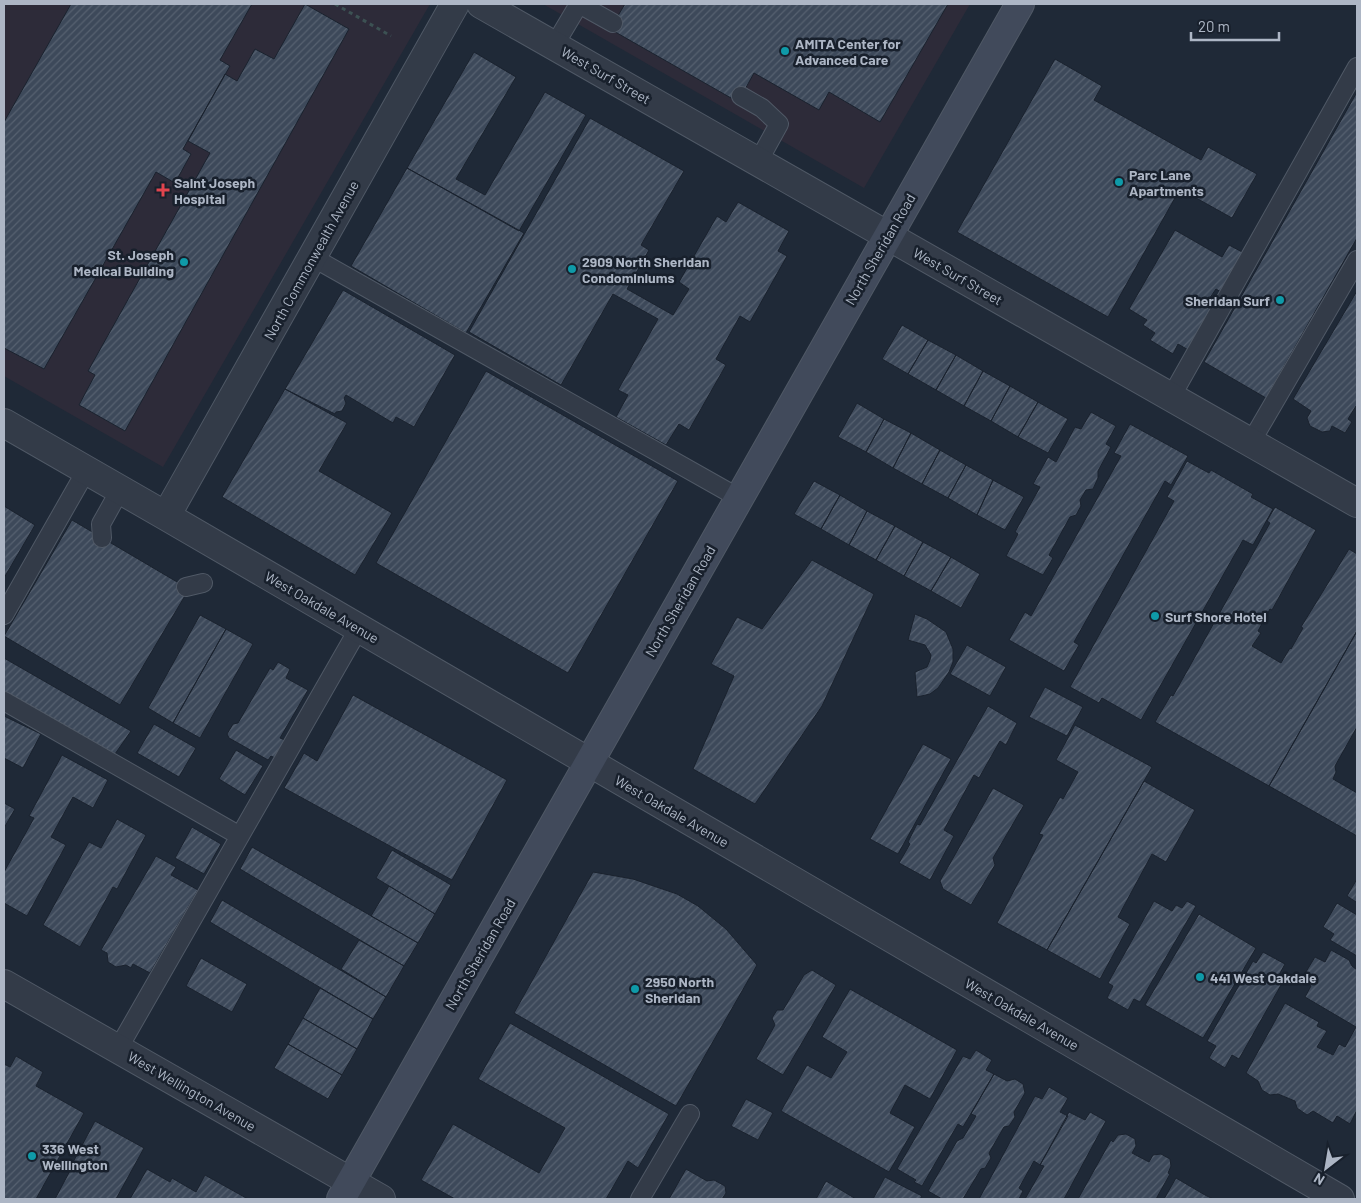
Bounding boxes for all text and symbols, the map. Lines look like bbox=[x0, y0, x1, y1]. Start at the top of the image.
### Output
scale bar bbox=[1191, 10, 1278, 42]
text: 20 m bbox=[1198, 17, 1230, 35]
place label: AMITA Center for Advanced Care bbox=[795, 35, 901, 68]
street label: West Surf Street bbox=[558, 43, 654, 107]
marker: AMITA Center for Advanced Care bbox=[779, 45, 791, 57]
place label: Parc Lane Apartments bbox=[1129, 166, 1204, 199]
place label: Saint Joseph Hospital bbox=[174, 174, 255, 207]
marker: Parc Lane Apartments bbox=[1113, 176, 1125, 188]
street label: North Commonwealth Avenue bbox=[260, 177, 362, 343]
marker: Saint Joseph Hospital bbox=[156, 183, 170, 197]
street label: North Sheridan Road bbox=[841, 190, 919, 308]
street label: West Surf Street bbox=[910, 244, 1006, 308]
place label: St. Joseph Medical Building bbox=[74, 246, 174, 279]
place label: 2909 North Sheridan Condominiums bbox=[582, 253, 709, 286]
marker: St. Joseph Medical Building bbox=[178, 256, 190, 268]
marker: 2909 North Sheridan Condominiums bbox=[566, 263, 578, 275]
place label: Sheridan Surf bbox=[1185, 292, 1270, 309]
marker: Sheridan Surf bbox=[1274, 294, 1286, 306]
street label: North Sheridan Road bbox=[641, 542, 719, 660]
street label: West Oakdale Avenue bbox=[262, 567, 382, 647]
place label: Surf Shore Hotel bbox=[1165, 608, 1267, 625]
marker: Surf Shore Hotel bbox=[1149, 610, 1161, 622]
street label: West Oakdale Avenue bbox=[612, 771, 732, 851]
street label: North Sheridan Road bbox=[441, 895, 519, 1013]
place label: 441 West Oakdale bbox=[1210, 969, 1317, 986]
marker: 441 West Oakdale bbox=[1194, 971, 1206, 983]
place label: 2950 North Sheridan bbox=[645, 973, 714, 1006]
street label: West Oakdale Avenue bbox=[962, 974, 1082, 1054]
marker: 2950 North Sheridan bbox=[629, 983, 641, 995]
street label: West Wellington Avenue bbox=[125, 1047, 259, 1135]
place label: 336 West Wellington bbox=[42, 1140, 108, 1173]
north arrow bbox=[1301, 1143, 1351, 1193]
marker: 336 West Wellington bbox=[26, 1150, 38, 1162]
text: N bbox=[1311, 1170, 1327, 1189]

